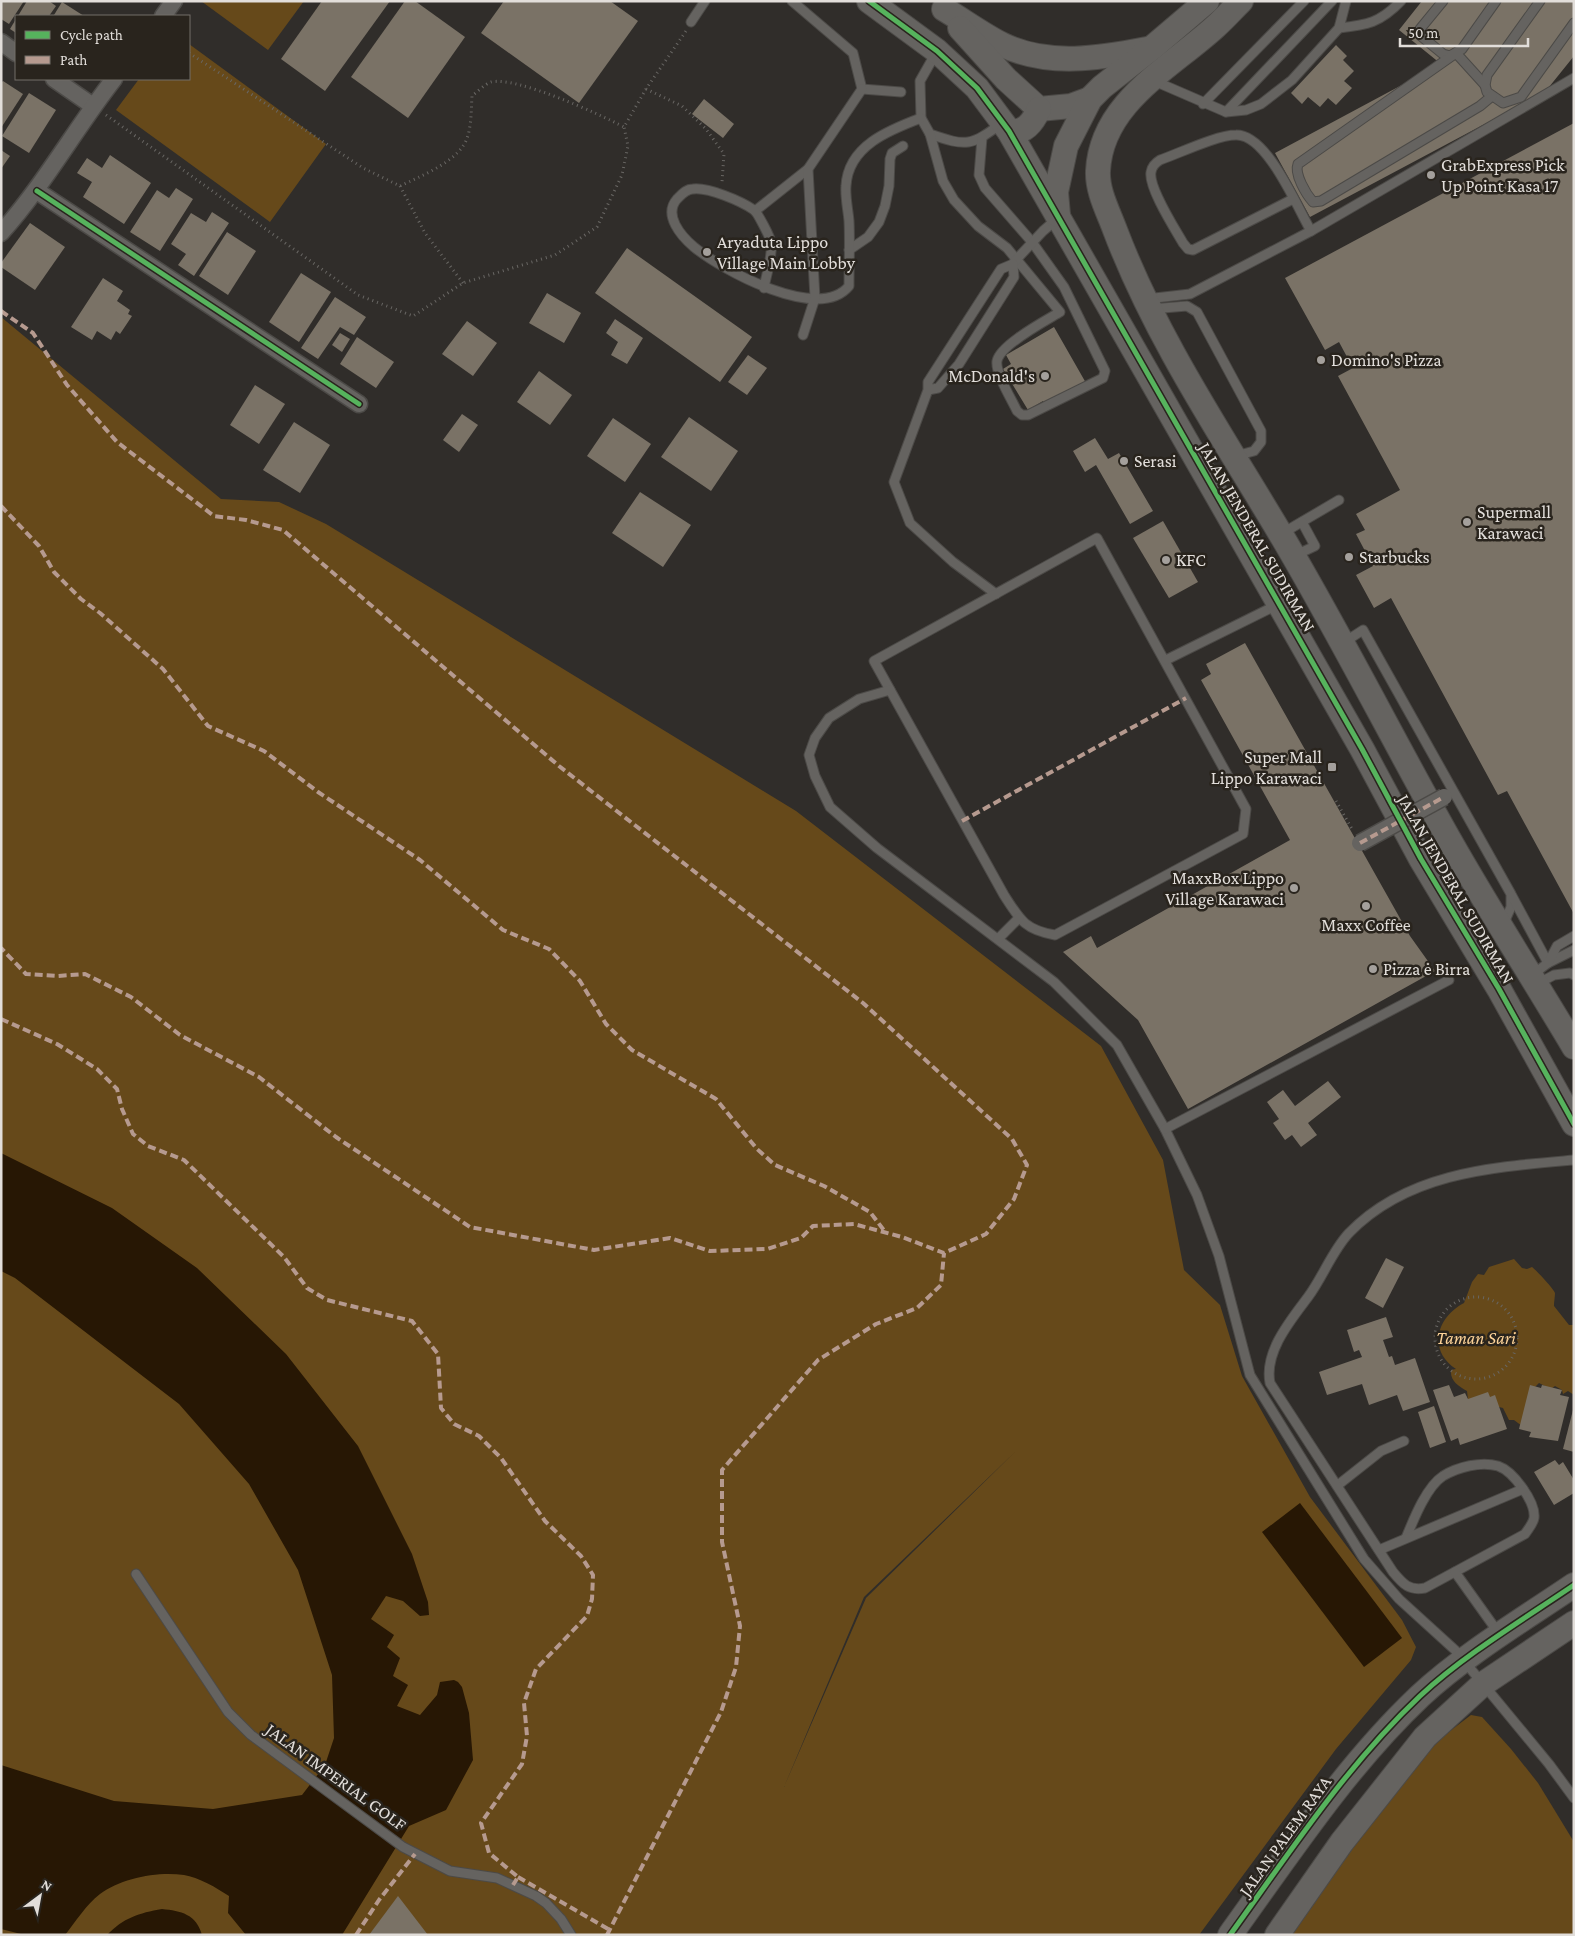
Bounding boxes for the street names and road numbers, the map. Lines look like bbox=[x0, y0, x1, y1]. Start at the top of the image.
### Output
street label: JALAN JENDERAL SUDIRMAN bbox=[1193, 437, 1320, 635]
street label: JALAN JENDERAL SUDIRMAN bbox=[1392, 789, 1519, 987]
street label: JALAN IMPERIAL GOLF bbox=[260, 1718, 410, 1835]
street label: JALAN PALEM RAYA bbox=[1234, 1771, 1336, 1902]

